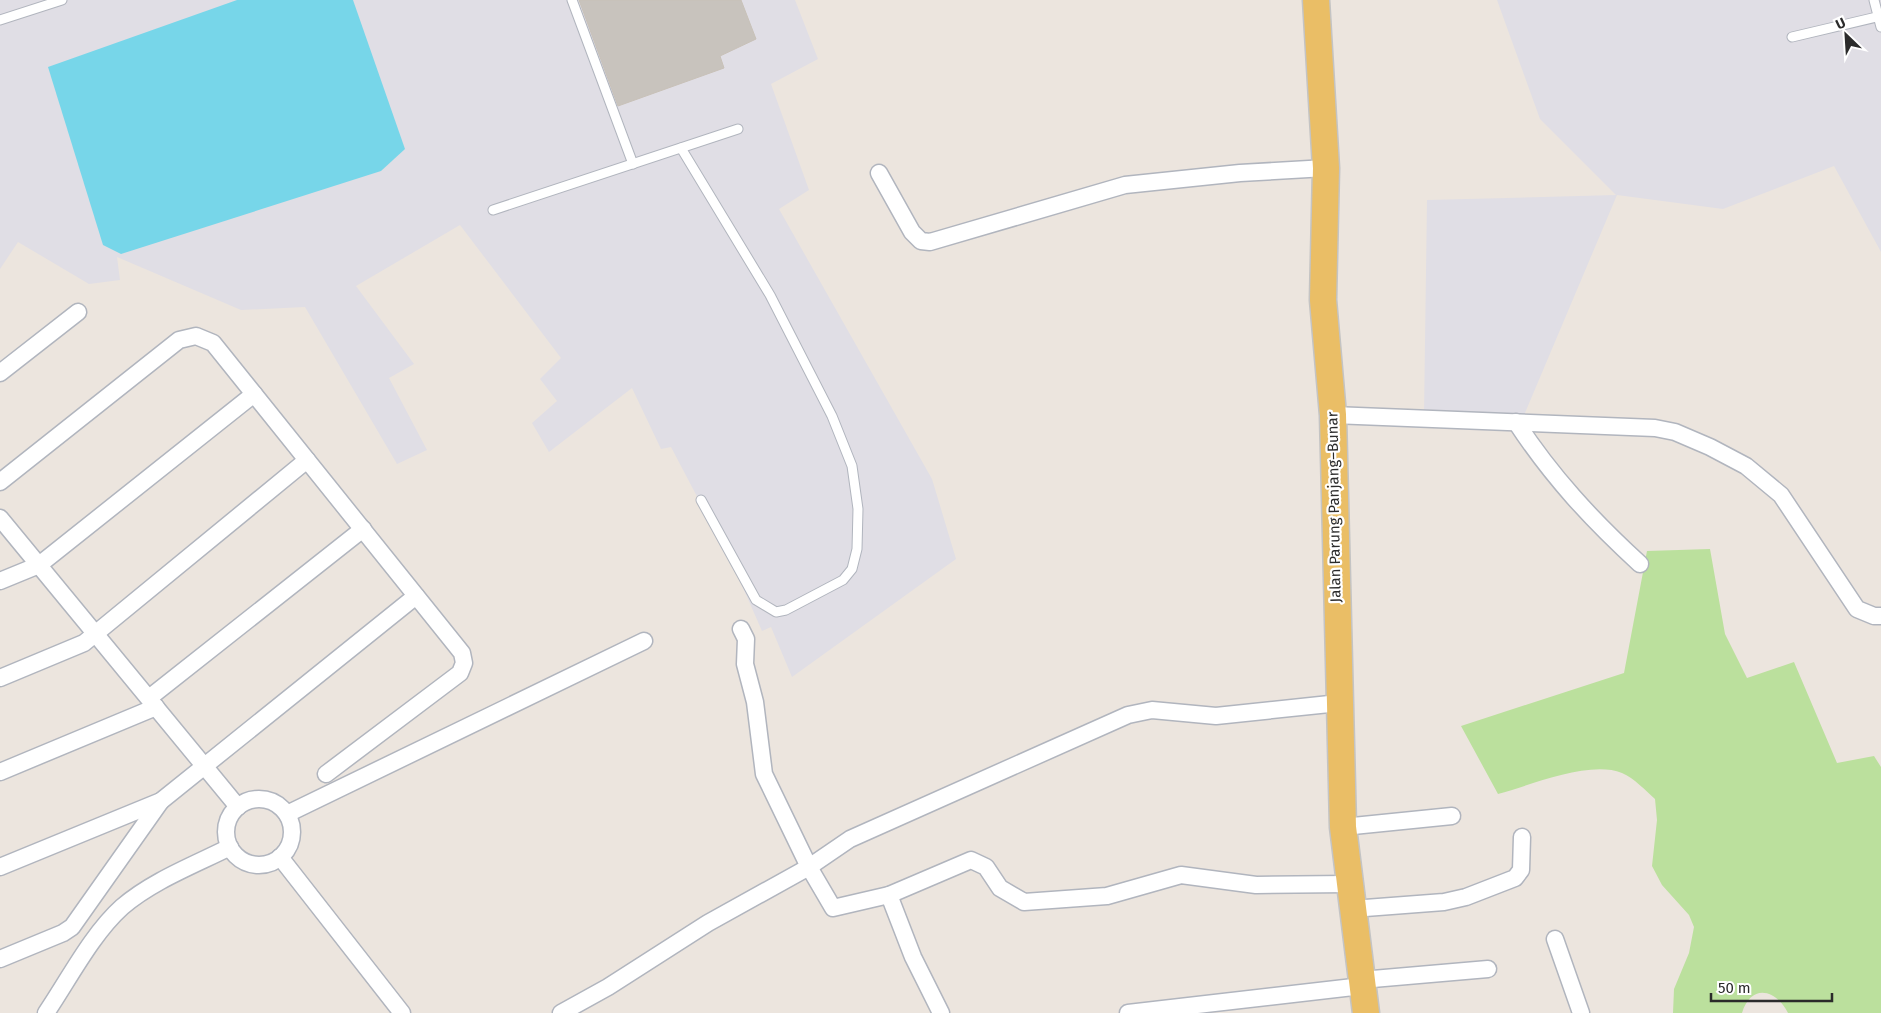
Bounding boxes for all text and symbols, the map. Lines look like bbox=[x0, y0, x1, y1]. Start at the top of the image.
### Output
north arrow bbox=[1821, 10, 1871, 60]
text: U bbox=[1833, 14, 1848, 33]
street label: Jalan Parung Panjang–Bunar bbox=[1323, 411, 1345, 603]
scale bar bbox=[1711, 970, 1832, 1002]
text: 50 m bbox=[1718, 979, 1751, 997]

